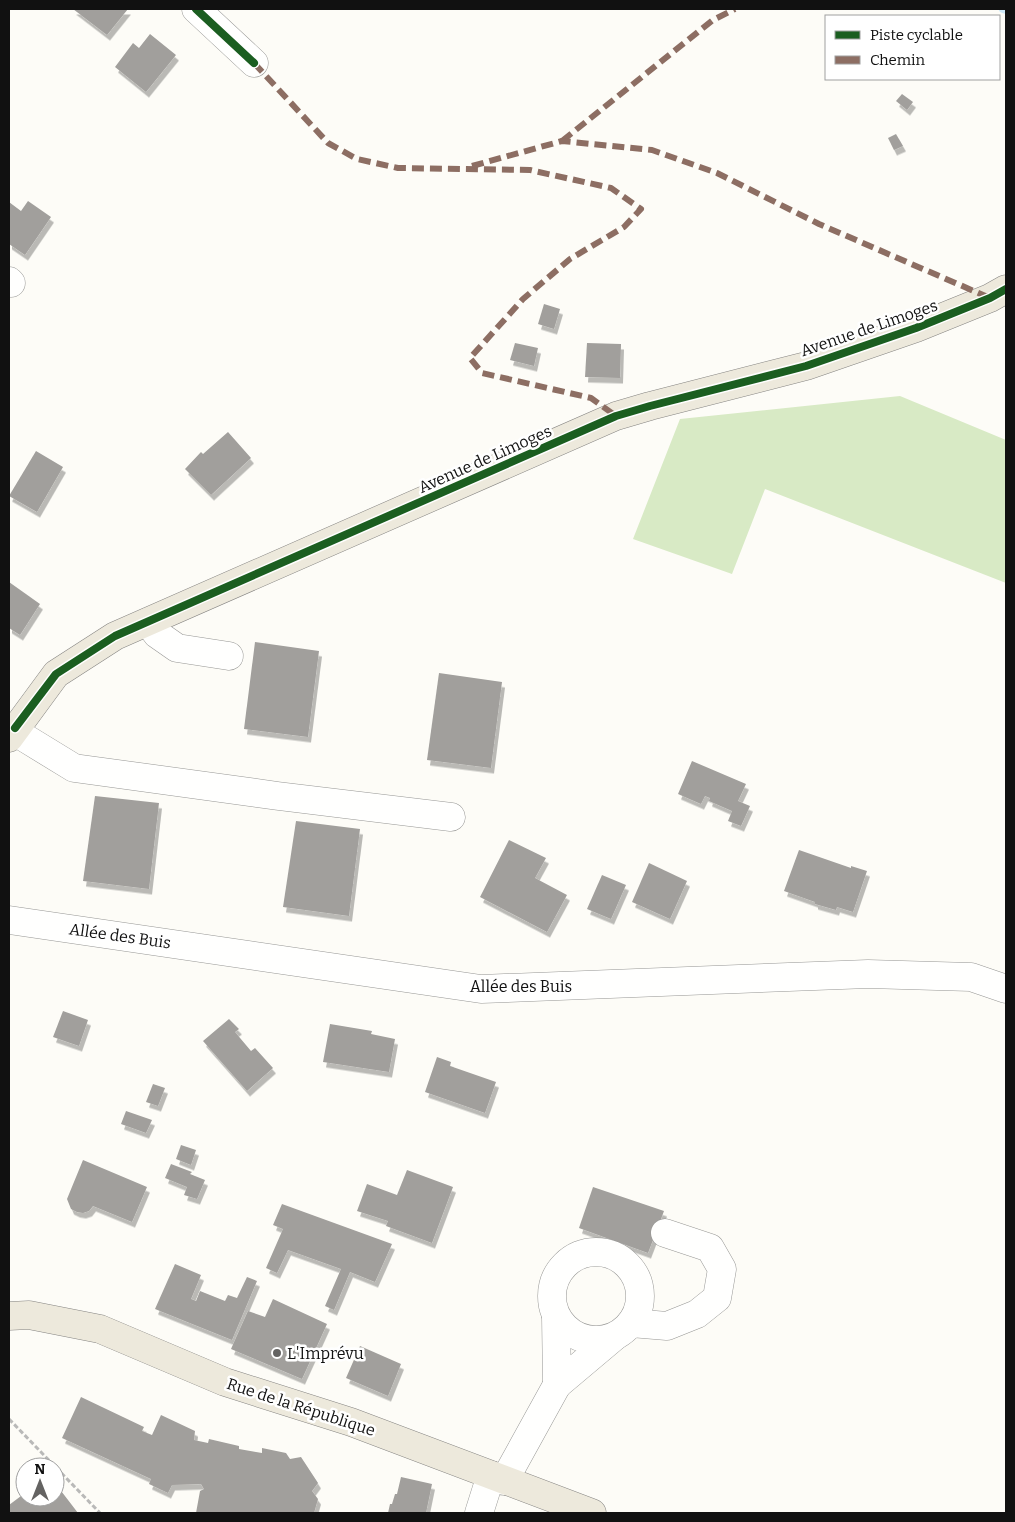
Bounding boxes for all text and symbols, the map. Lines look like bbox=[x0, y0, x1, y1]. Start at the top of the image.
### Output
legend bbox=[825, 15, 1000, 80]
text: Piste cyclable bbox=[870, 26, 963, 44]
text: Chemin bbox=[870, 51, 926, 69]
street label: Avenue de Limoges bbox=[798, 296, 940, 360]
street label: Avenue de Limoges bbox=[415, 421, 555, 497]
street label: Allée des Buis bbox=[68, 919, 172, 953]
street label: Allée des Buis bbox=[470, 977, 572, 996]
place label: L'Imprévu bbox=[287, 1344, 364, 1363]
marker: L'Imprévu bbox=[271, 1347, 283, 1359]
street label: Rue de la République bbox=[224, 1374, 378, 1440]
north arrow bbox=[15, 1457, 65, 1507]
text: N bbox=[35, 1461, 46, 1478]

